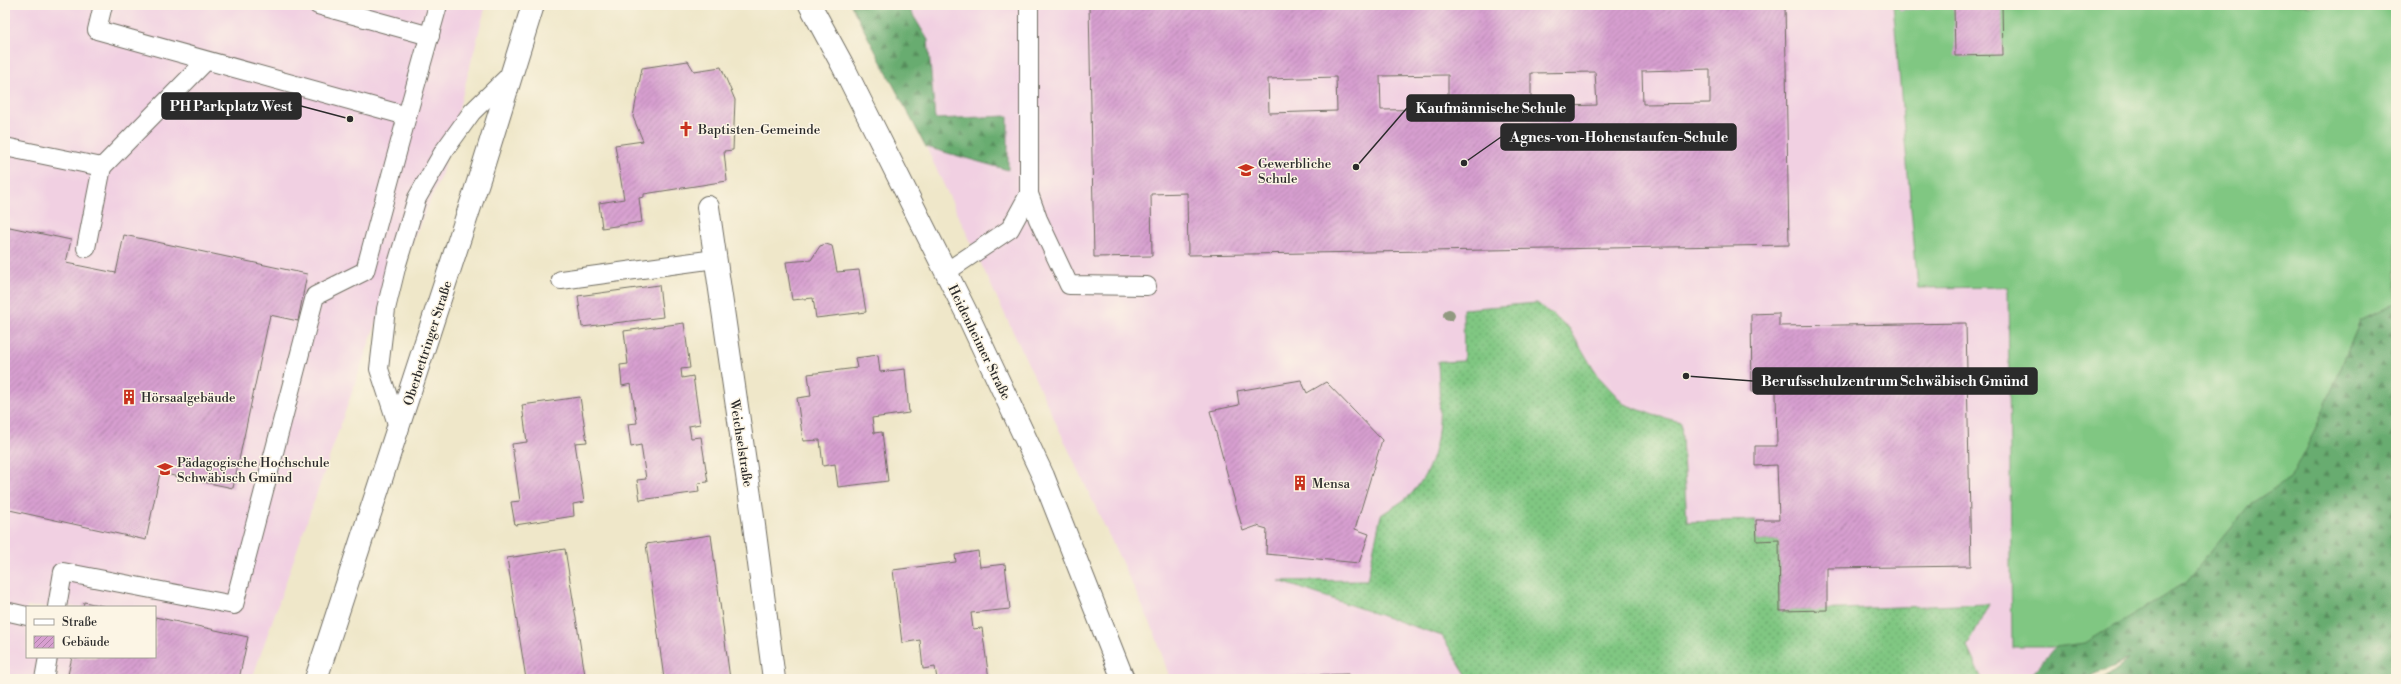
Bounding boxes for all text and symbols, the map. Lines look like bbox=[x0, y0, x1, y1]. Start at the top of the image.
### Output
callout: PH Parkplatz West bbox=[162, 93, 301, 119]
callout: Kaufmännische Schule bbox=[1407, 95, 1574, 121]
text: PH Parkplatz West bbox=[170, 98, 293, 116]
text: Kaufmännische Schule bbox=[1416, 100, 1567, 118]
church icon: Baptisten-Gemeinde bbox=[677, 120, 695, 138]
place label: Baptisten-Gemeinde bbox=[697, 122, 821, 138]
callout: Agnes-von-Hohenstaufen-Schule bbox=[1501, 124, 1736, 150]
text: Agnes-von-Hohenstaufen-Schule bbox=[1509, 129, 1729, 147]
place label: Gewerbliche Schule bbox=[1258, 156, 1332, 187]
school or university icon: Gewerbliche Schule bbox=[1237, 161, 1255, 179]
street label: Oberbettringer Straße bbox=[400, 278, 456, 408]
street label: Heidenheimer Straße bbox=[944, 282, 1014, 403]
callout: Berufsschulzentrum Schwäbisch Gmünd bbox=[1753, 368, 2037, 394]
text: Berufsschulzentrum Schwäbisch Gmünd bbox=[1761, 373, 2029, 391]
building icon: Hörsaalgebäude bbox=[120, 388, 138, 406]
place label: Hörsaalgebäude bbox=[141, 390, 236, 406]
street label: Weichselstraße bbox=[726, 397, 756, 489]
place label: Pädagogische Hochschule Schwäbisch Gmünd bbox=[177, 455, 330, 486]
school or university icon: Pädagogische Hochschule Schwäbisch Gmünd bbox=[156, 460, 174, 478]
building icon: Mensa bbox=[1291, 474, 1309, 492]
place label: Mensa bbox=[1312, 476, 1350, 492]
legend bbox=[26, 606, 156, 658]
text: Straße bbox=[62, 615, 97, 630]
text: Gebäude bbox=[62, 635, 110, 650]

